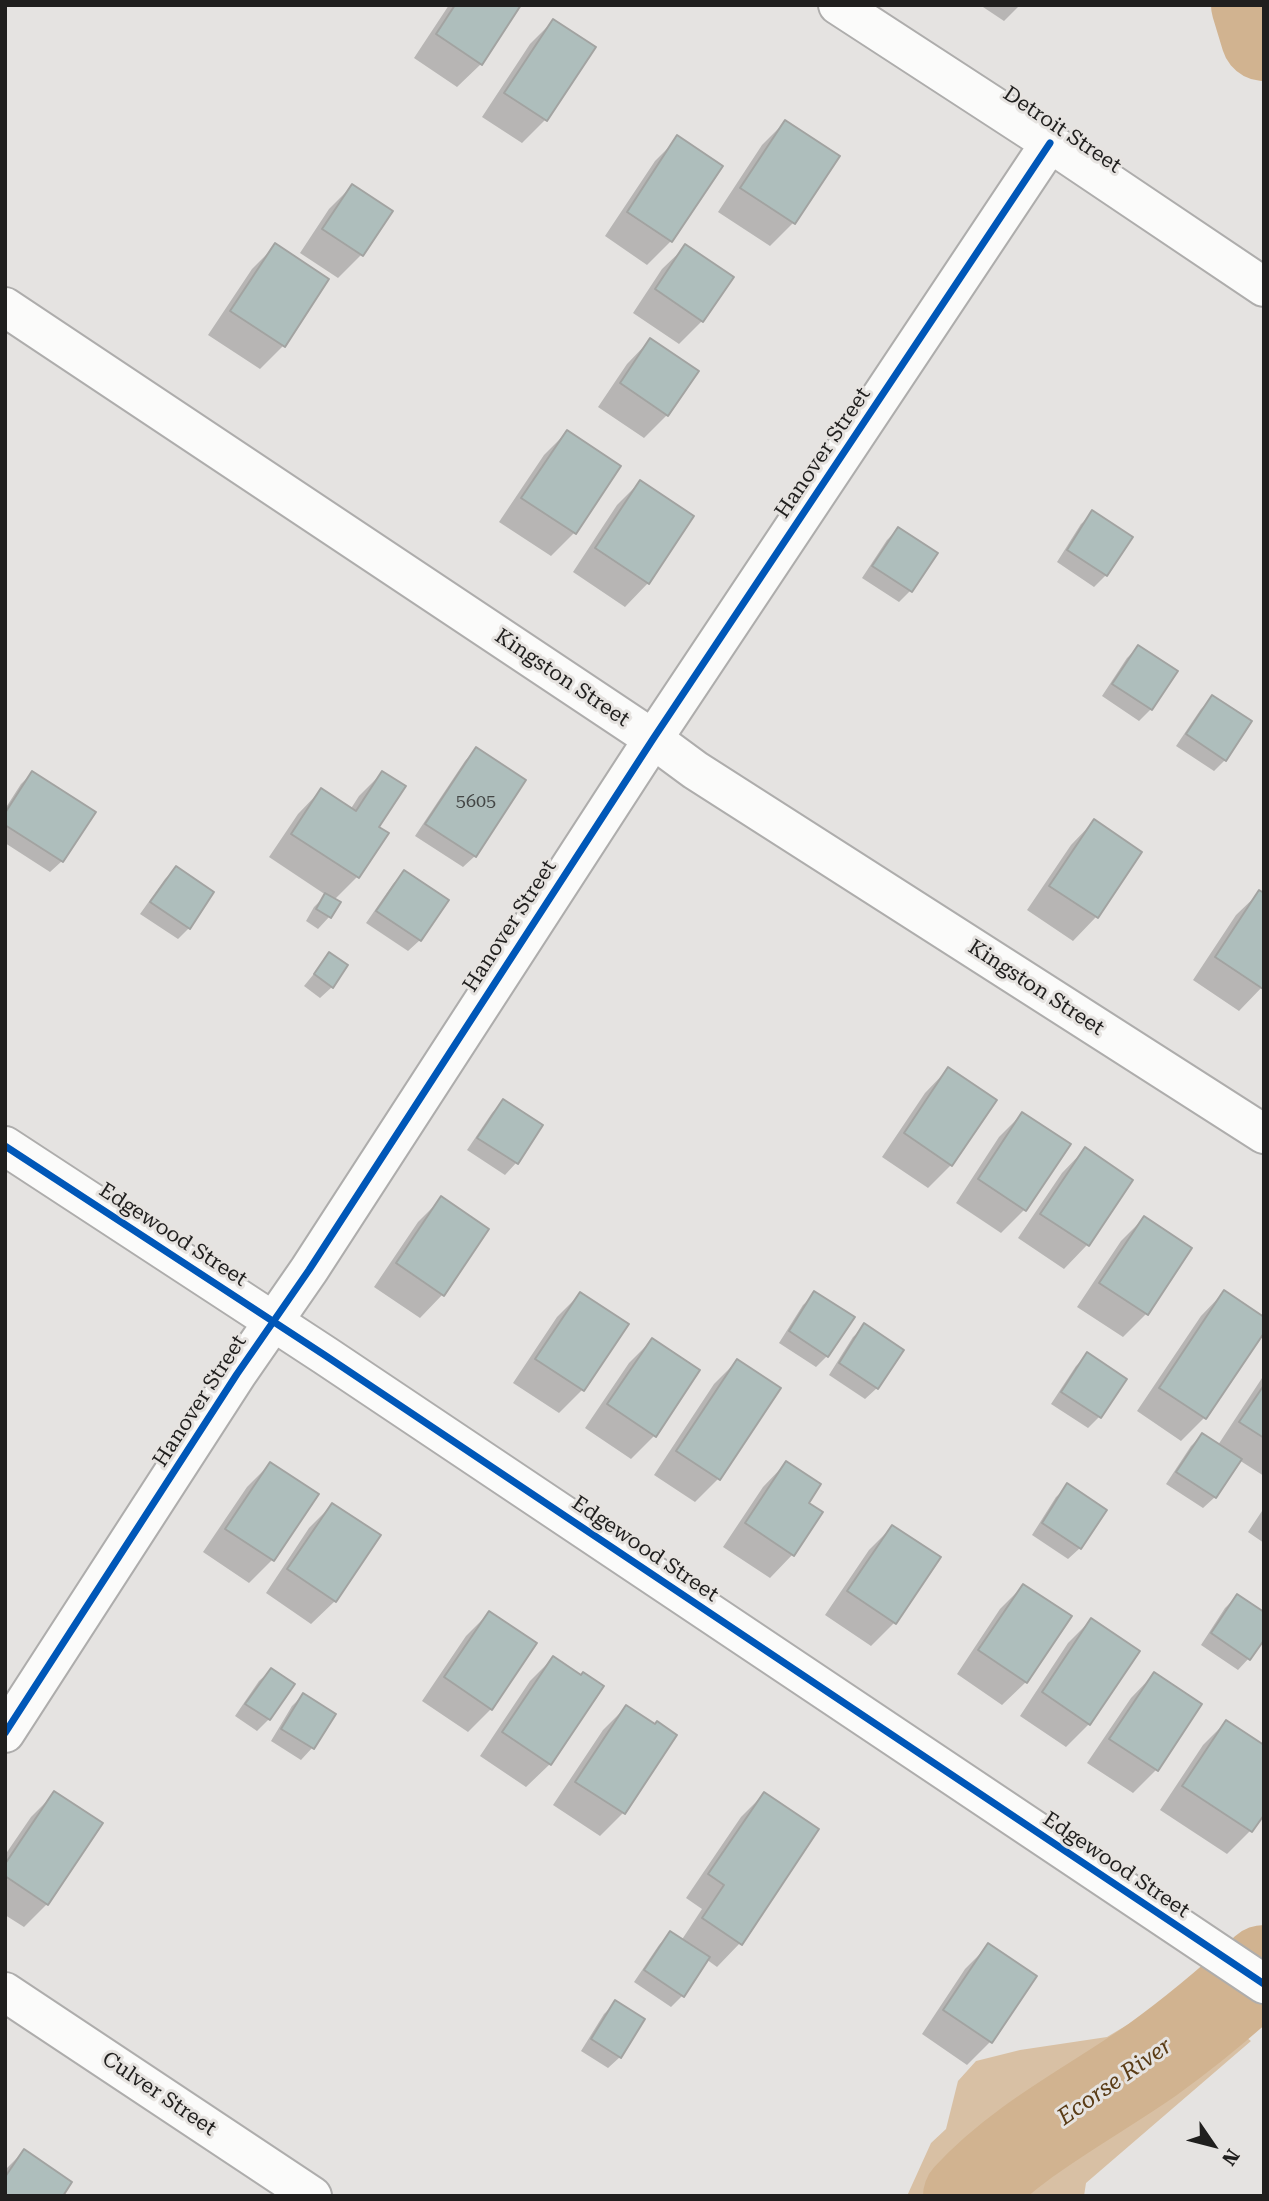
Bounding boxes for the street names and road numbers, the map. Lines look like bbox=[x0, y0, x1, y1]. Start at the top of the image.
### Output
street label: Detroit Street bbox=[998, 81, 1126, 179]
street label: Hanover Street bbox=[770, 383, 876, 523]
street label: Kingston Street bbox=[490, 624, 634, 732]
street label: Hanover Street bbox=[458, 855, 562, 997]
street label: Kingston Street bbox=[963, 935, 1109, 1041]
street label: Edgewood Street bbox=[94, 1178, 252, 1292]
street label: Hanover Street bbox=[148, 1330, 252, 1472]
street label: Edgewood Street bbox=[567, 1491, 723, 1607]
street label: Edgewood Street bbox=[1038, 1807, 1194, 1923]
street label: Culver Street bbox=[97, 2047, 221, 2141]

